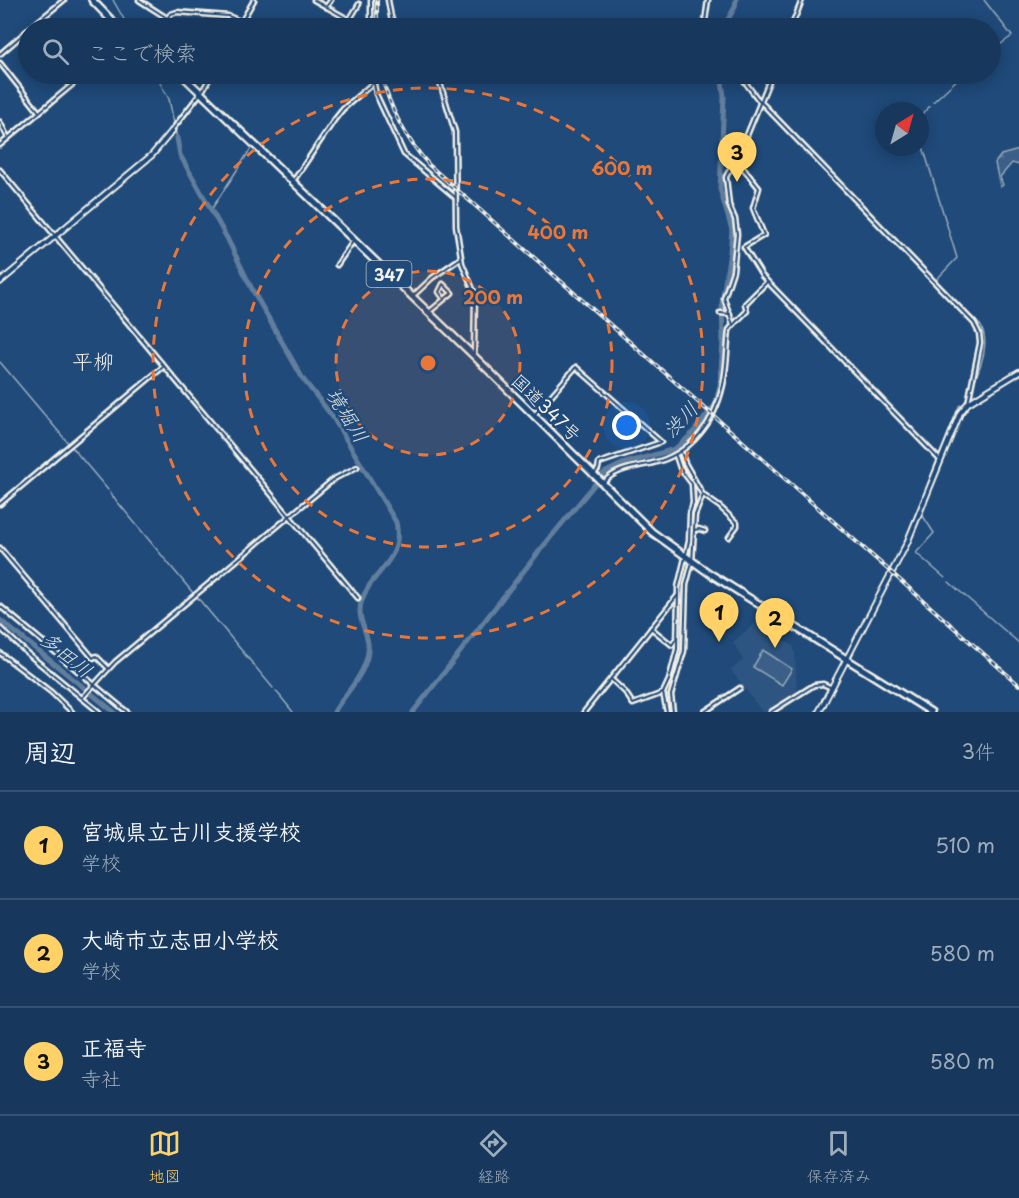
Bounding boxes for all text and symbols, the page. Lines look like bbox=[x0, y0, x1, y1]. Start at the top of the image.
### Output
search box bbox=[18, 18, 1001, 84]
icon: search bbox=[39, 35, 72, 68]
text: ここで検索 bbox=[87, 35, 197, 68]
north arrow bbox=[875, 102, 929, 156]
pin: 3 bbox=[718, 132, 756, 182]
text: 600 m bbox=[591, 154, 653, 181]
text: 400 m bbox=[528, 218, 588, 245]
road number: 347 bbox=[366, 261, 412, 287]
text: 200 m bbox=[463, 283, 523, 310]
district label: 平柳 bbox=[72, 344, 114, 376]
centre of rings bbox=[418, 353, 438, 373]
street label: 国道347号 bbox=[506, 367, 588, 447]
water label: 境堀川 bbox=[319, 382, 377, 448]
water label: 渋川 bbox=[655, 394, 705, 444]
your location bbox=[612, 411, 641, 440]
pin: 1 bbox=[700, 592, 738, 642]
pin: 2 bbox=[756, 598, 794, 648]
water label: 多田川 bbox=[34, 623, 100, 685]
text: 周辺 bbox=[24, 732, 76, 771]
text: 3件 bbox=[962, 736, 995, 766]
text: 宮城県立古川支援学校 bbox=[81, 814, 301, 847]
text: 1 bbox=[39, 830, 48, 860]
text: 510 m bbox=[935, 830, 995, 860]
text: 学校 bbox=[81, 847, 121, 877]
text: 大崎市立志田小学校 bbox=[81, 922, 279, 955]
text: 2 bbox=[36, 938, 51, 968]
text: 580 m bbox=[930, 938, 995, 968]
text: 学校 bbox=[81, 955, 121, 985]
text: 正福寺 bbox=[81, 1030, 147, 1063]
text: 3 bbox=[37, 1046, 50, 1076]
text: 580 m bbox=[930, 1046, 995, 1076]
text: 寺社 bbox=[81, 1063, 121, 1093]
tab: 地図 bbox=[148, 1127, 181, 1187]
tab: 経路 bbox=[477, 1127, 510, 1187]
tab: 保存済み bbox=[807, 1127, 871, 1187]

